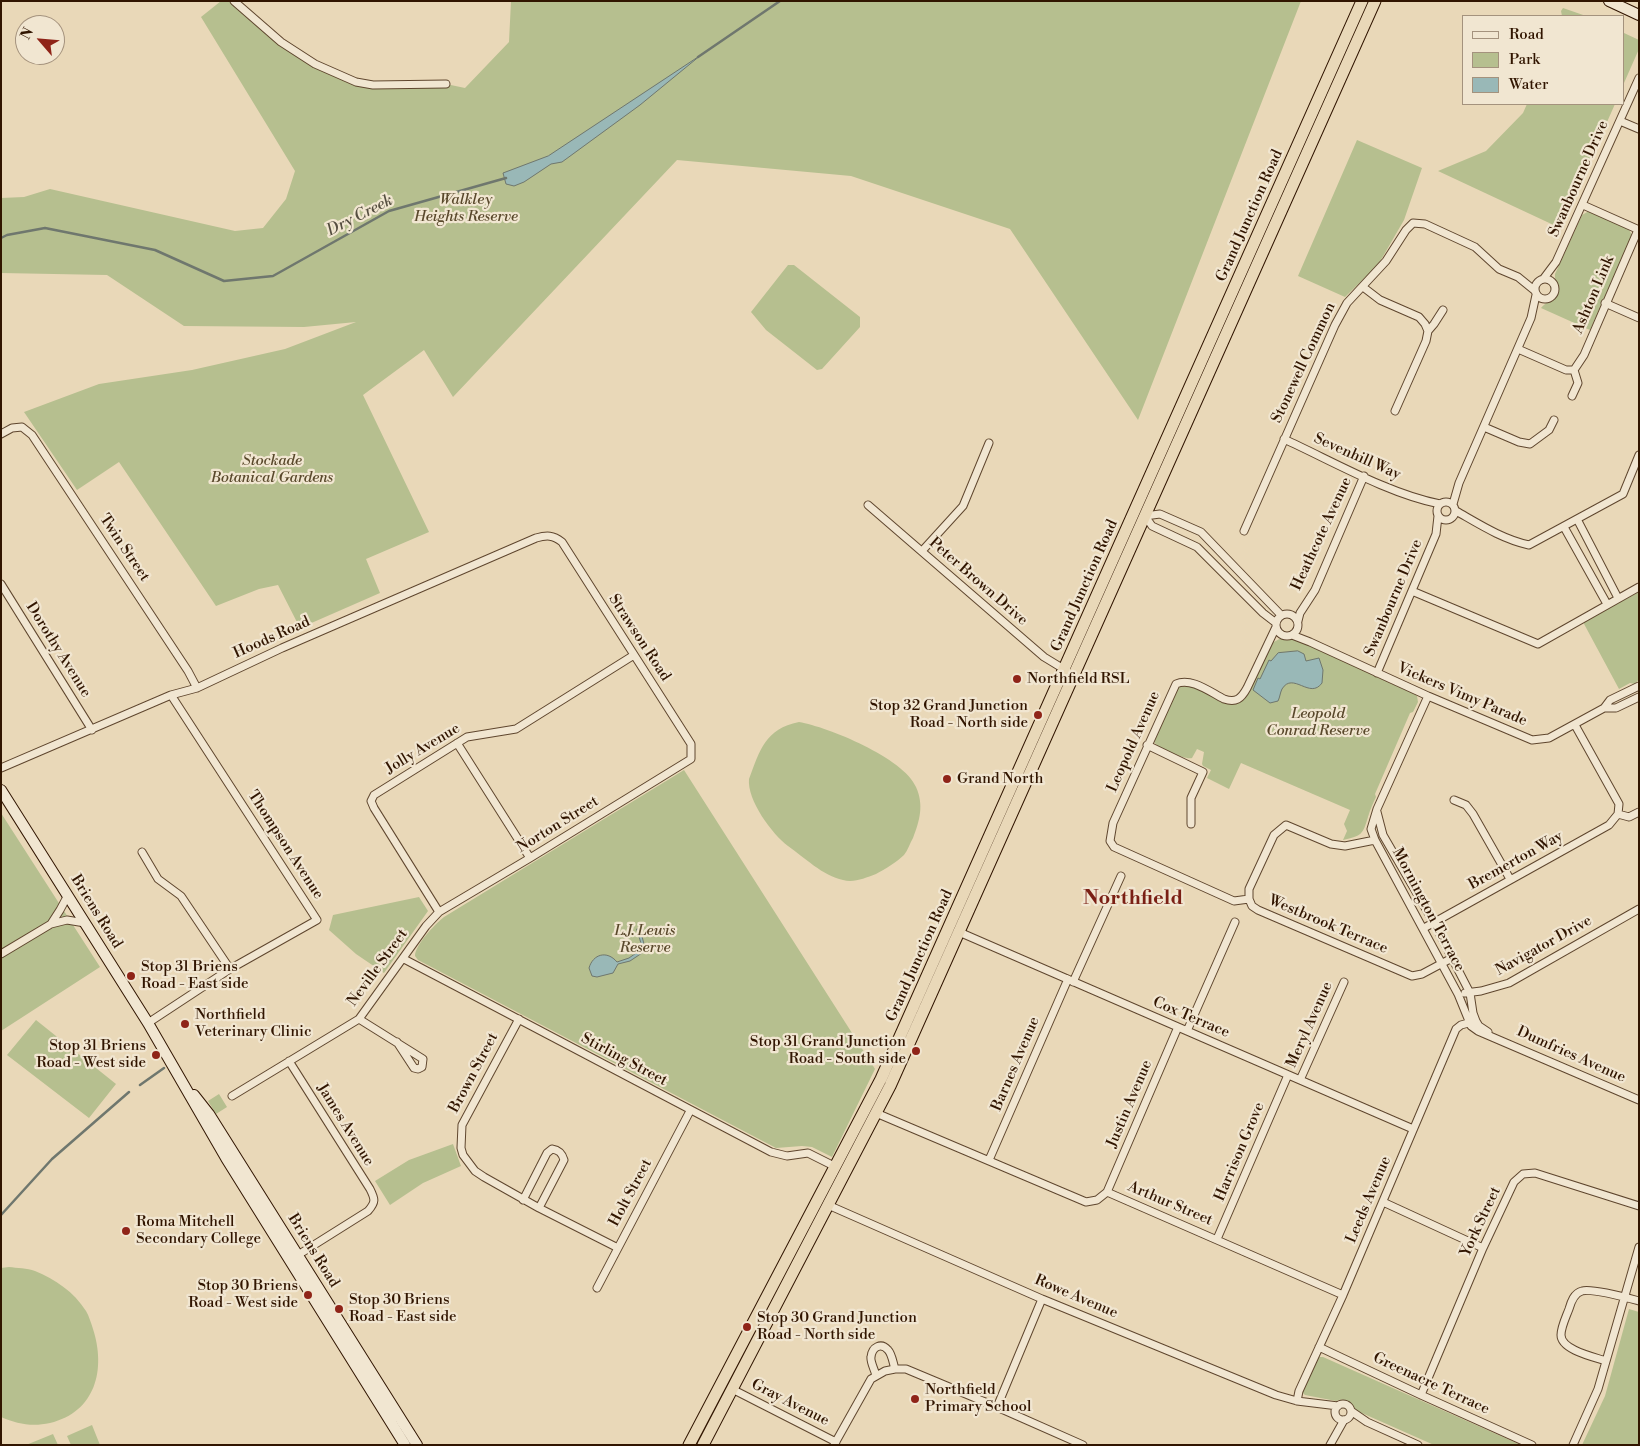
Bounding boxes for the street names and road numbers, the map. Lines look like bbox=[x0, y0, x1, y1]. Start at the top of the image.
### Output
street label: Swanbourne Drive bbox=[1545, 118, 1613, 240]
street label: Grand Junction Road bbox=[1213, 147, 1287, 285]
street label: Ashton Link bbox=[1569, 253, 1619, 337]
street label: Stonewell Common bbox=[1268, 300, 1340, 426]
street label: Sevenhill Way bbox=[1311, 430, 1403, 484]
street label: Heathcote Avenue bbox=[1288, 475, 1356, 593]
street label: Twin Street bbox=[95, 511, 153, 585]
street label: Grand Junction Road bbox=[1048, 517, 1122, 655]
street label: Peter Brown Drive bbox=[925, 534, 1031, 630]
street label: Swanbourne Drive bbox=[1361, 537, 1427, 659]
street label: Strawson Road bbox=[604, 591, 674, 685]
street label: Dorothy Avenue bbox=[22, 599, 94, 701]
street label: Hoods Road bbox=[231, 613, 313, 663]
street label: Vickers Vimy Parade bbox=[1394, 660, 1530, 730]
street label: Leopold Avenue bbox=[1104, 689, 1164, 795]
street label: Jolly Avenue bbox=[383, 720, 463, 778]
street label: Thompson Avenue bbox=[243, 787, 327, 903]
street label: Norton Street bbox=[514, 793, 602, 857]
street label: Bremerton Way bbox=[1466, 828, 1566, 894]
street label: Mornington Terrace bbox=[1388, 845, 1468, 975]
street label: Briens Road bbox=[66, 872, 126, 952]
street label: Grand Junction Road bbox=[883, 887, 957, 1025]
street label: Westbrook Terrace bbox=[1266, 892, 1390, 958]
street label: Navigator Drive bbox=[1493, 912, 1595, 980]
street label: Neville Street bbox=[344, 926, 412, 1010]
street label: Meryl Avenue bbox=[1283, 979, 1337, 1071]
street label: Cox Terrace bbox=[1150, 994, 1232, 1042]
street label: Barnes Avenue bbox=[988, 1014, 1044, 1114]
street label: Dumfries Avenue bbox=[1514, 1023, 1628, 1087]
street label: Brown Street bbox=[445, 1030, 503, 1116]
street label: Stirling Street bbox=[578, 1030, 670, 1090]
street label: Justin Avenue bbox=[1103, 1058, 1157, 1150]
street label: James Avenue bbox=[313, 1080, 377, 1170]
street label: Harrison Grove bbox=[1211, 1100, 1269, 1204]
street label: Leeds Avenue bbox=[1343, 1154, 1395, 1246]
street label: Holt Street bbox=[606, 1156, 656, 1230]
street label: Arthur Street bbox=[1125, 1178, 1215, 1230]
street label: York Street bbox=[1457, 1184, 1505, 1260]
street label: Briens Road bbox=[283, 1211, 343, 1291]
street label: Rowe Avenue bbox=[1032, 1271, 1120, 1323]
street label: Greenacre Terrace bbox=[1370, 1349, 1492, 1419]
street label: Gray Avenue bbox=[748, 1376, 832, 1430]

